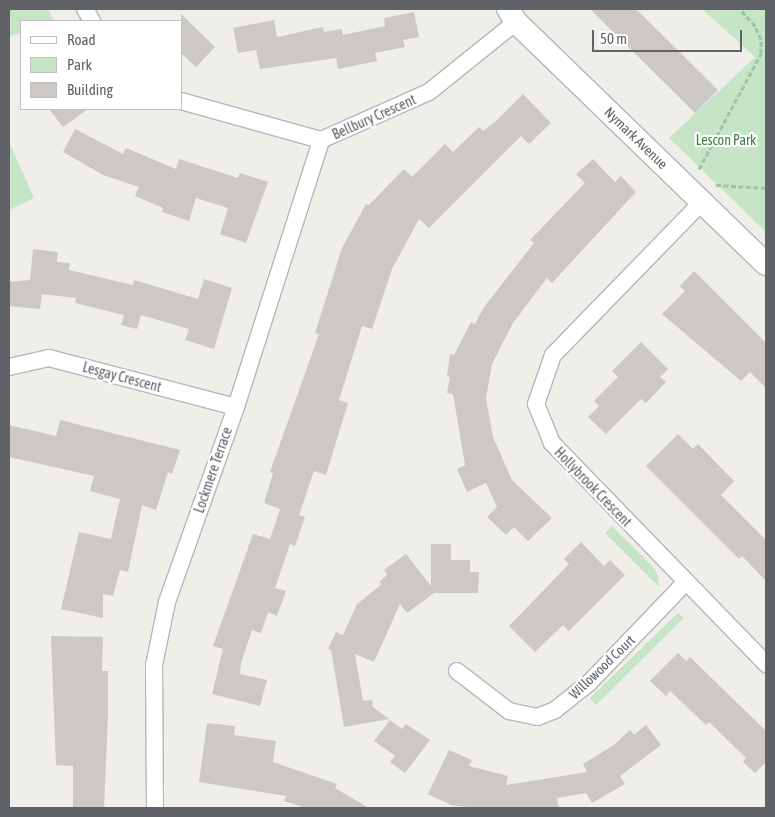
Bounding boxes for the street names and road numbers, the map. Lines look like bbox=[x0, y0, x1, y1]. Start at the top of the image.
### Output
street label: Bellbury Crescent bbox=[330, 91, 418, 143]
street label: Nymark Avenue bbox=[601, 104, 671, 172]
street label: Lesgay Crescent bbox=[81, 358, 163, 396]
street label: Lockmere Terrace bbox=[190, 425, 236, 515]
street label: Hollybrook Crescent bbox=[551, 444, 635, 530]
street label: Willowood Court bbox=[566, 632, 638, 702]

